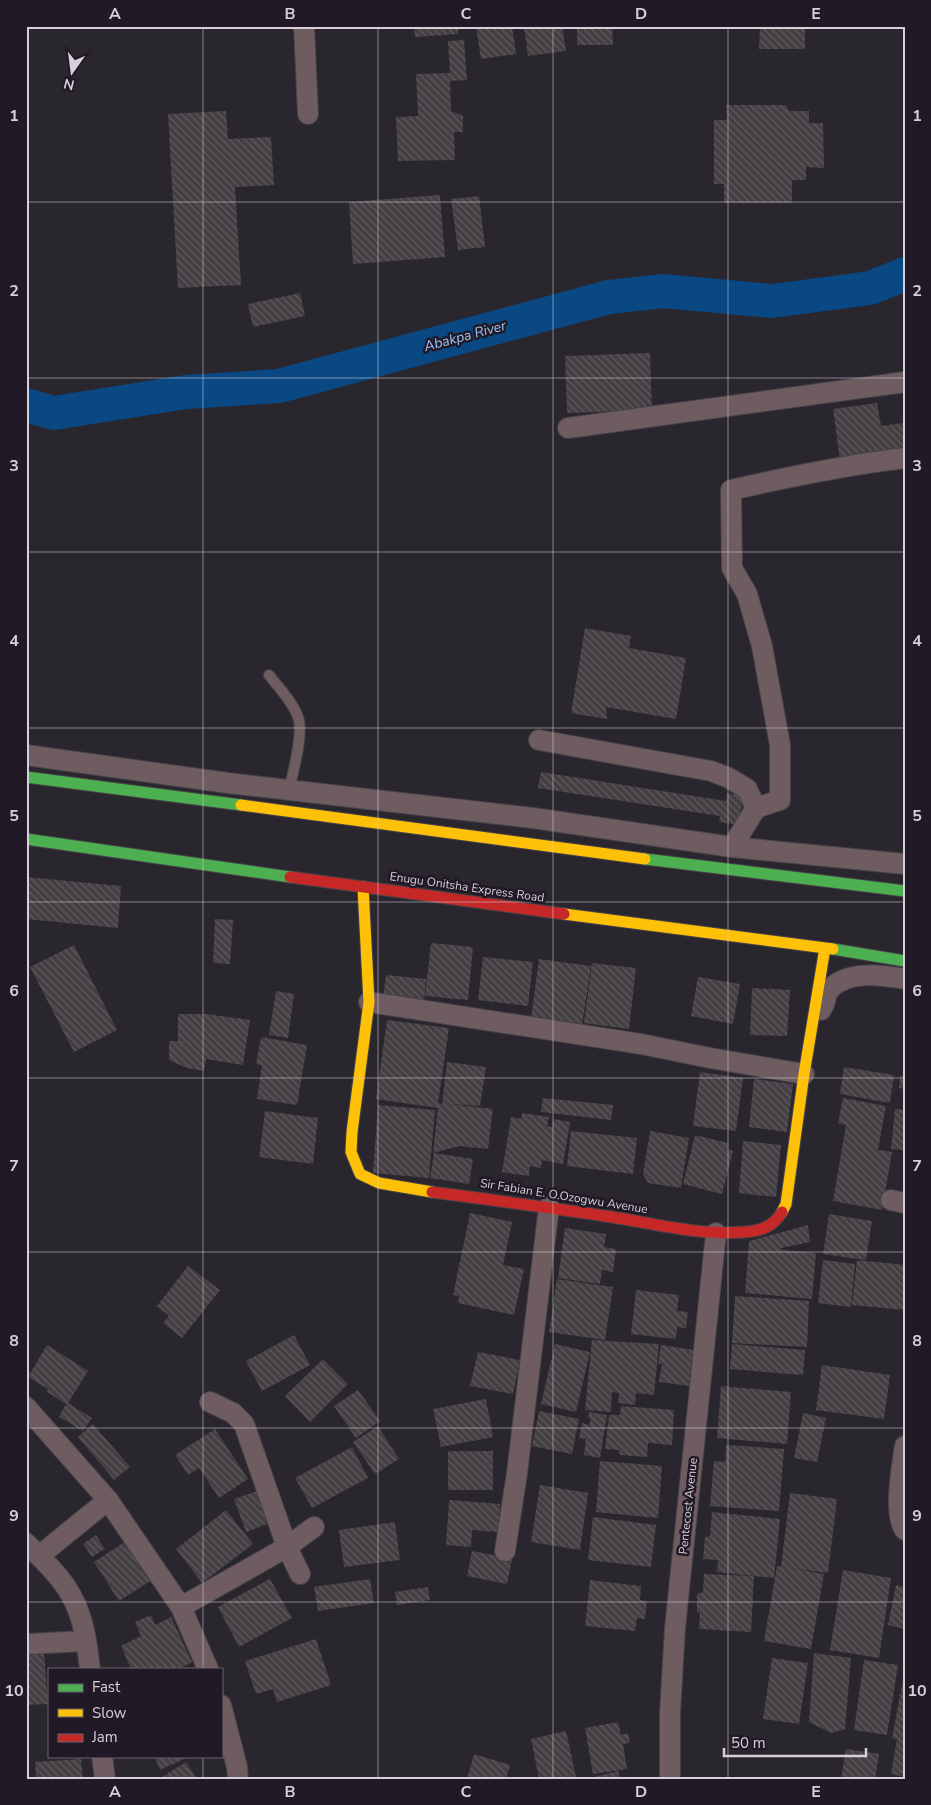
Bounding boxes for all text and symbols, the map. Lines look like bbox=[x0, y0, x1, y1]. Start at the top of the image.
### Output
text: A bbox=[109, 3, 121, 25]
text: B bbox=[284, 3, 296, 25]
text: C bbox=[461, 3, 472, 25]
text: D bbox=[635, 3, 647, 25]
text: E bbox=[811, 3, 821, 25]
north arrow bbox=[48, 48, 98, 98]
text: N bbox=[62, 74, 76, 95]
text: 1 bbox=[9, 105, 19, 127]
text: 1 bbox=[912, 105, 922, 127]
text: 2 bbox=[9, 280, 19, 302]
text: 2 bbox=[912, 280, 922, 302]
water label: Abakpa River bbox=[421, 316, 509, 356]
text: 3 bbox=[9, 455, 19, 477]
text: 3 bbox=[912, 455, 922, 477]
text: 4 bbox=[9, 630, 19, 652]
text: 4 bbox=[912, 630, 922, 652]
text: 5 bbox=[9, 805, 19, 827]
text: 5 bbox=[912, 805, 922, 827]
street label: Enugu Onitsha Express Road bbox=[389, 868, 545, 906]
text: 6 bbox=[9, 980, 19, 1002]
text: 6 bbox=[912, 980, 922, 1002]
text: 7 bbox=[9, 1155, 19, 1177]
text: 7 bbox=[912, 1155, 922, 1177]
street label: Sir Fabian E. O.Ozogwu Avenue bbox=[479, 1175, 649, 1217]
text: 8 bbox=[9, 1330, 19, 1352]
text: 8 bbox=[912, 1330, 922, 1352]
street label: Pentecost Avenue bbox=[675, 1457, 701, 1555]
text: 9 bbox=[9, 1505, 19, 1527]
text: 9 bbox=[912, 1505, 922, 1527]
legend bbox=[48, 1668, 222, 1758]
text: Fast bbox=[92, 1677, 121, 1697]
text: 10 bbox=[4, 1680, 24, 1702]
text: 10 bbox=[907, 1680, 927, 1702]
text: Slow bbox=[92, 1703, 127, 1723]
scale bar bbox=[724, 1725, 866, 1757]
text: Jam bbox=[91, 1727, 118, 1747]
text: 50 m bbox=[731, 1733, 766, 1753]
text: A bbox=[109, 1781, 121, 1803]
text: B bbox=[284, 1781, 296, 1803]
text: C bbox=[461, 1781, 472, 1803]
text: D bbox=[635, 1781, 647, 1803]
text: E bbox=[811, 1781, 821, 1803]

